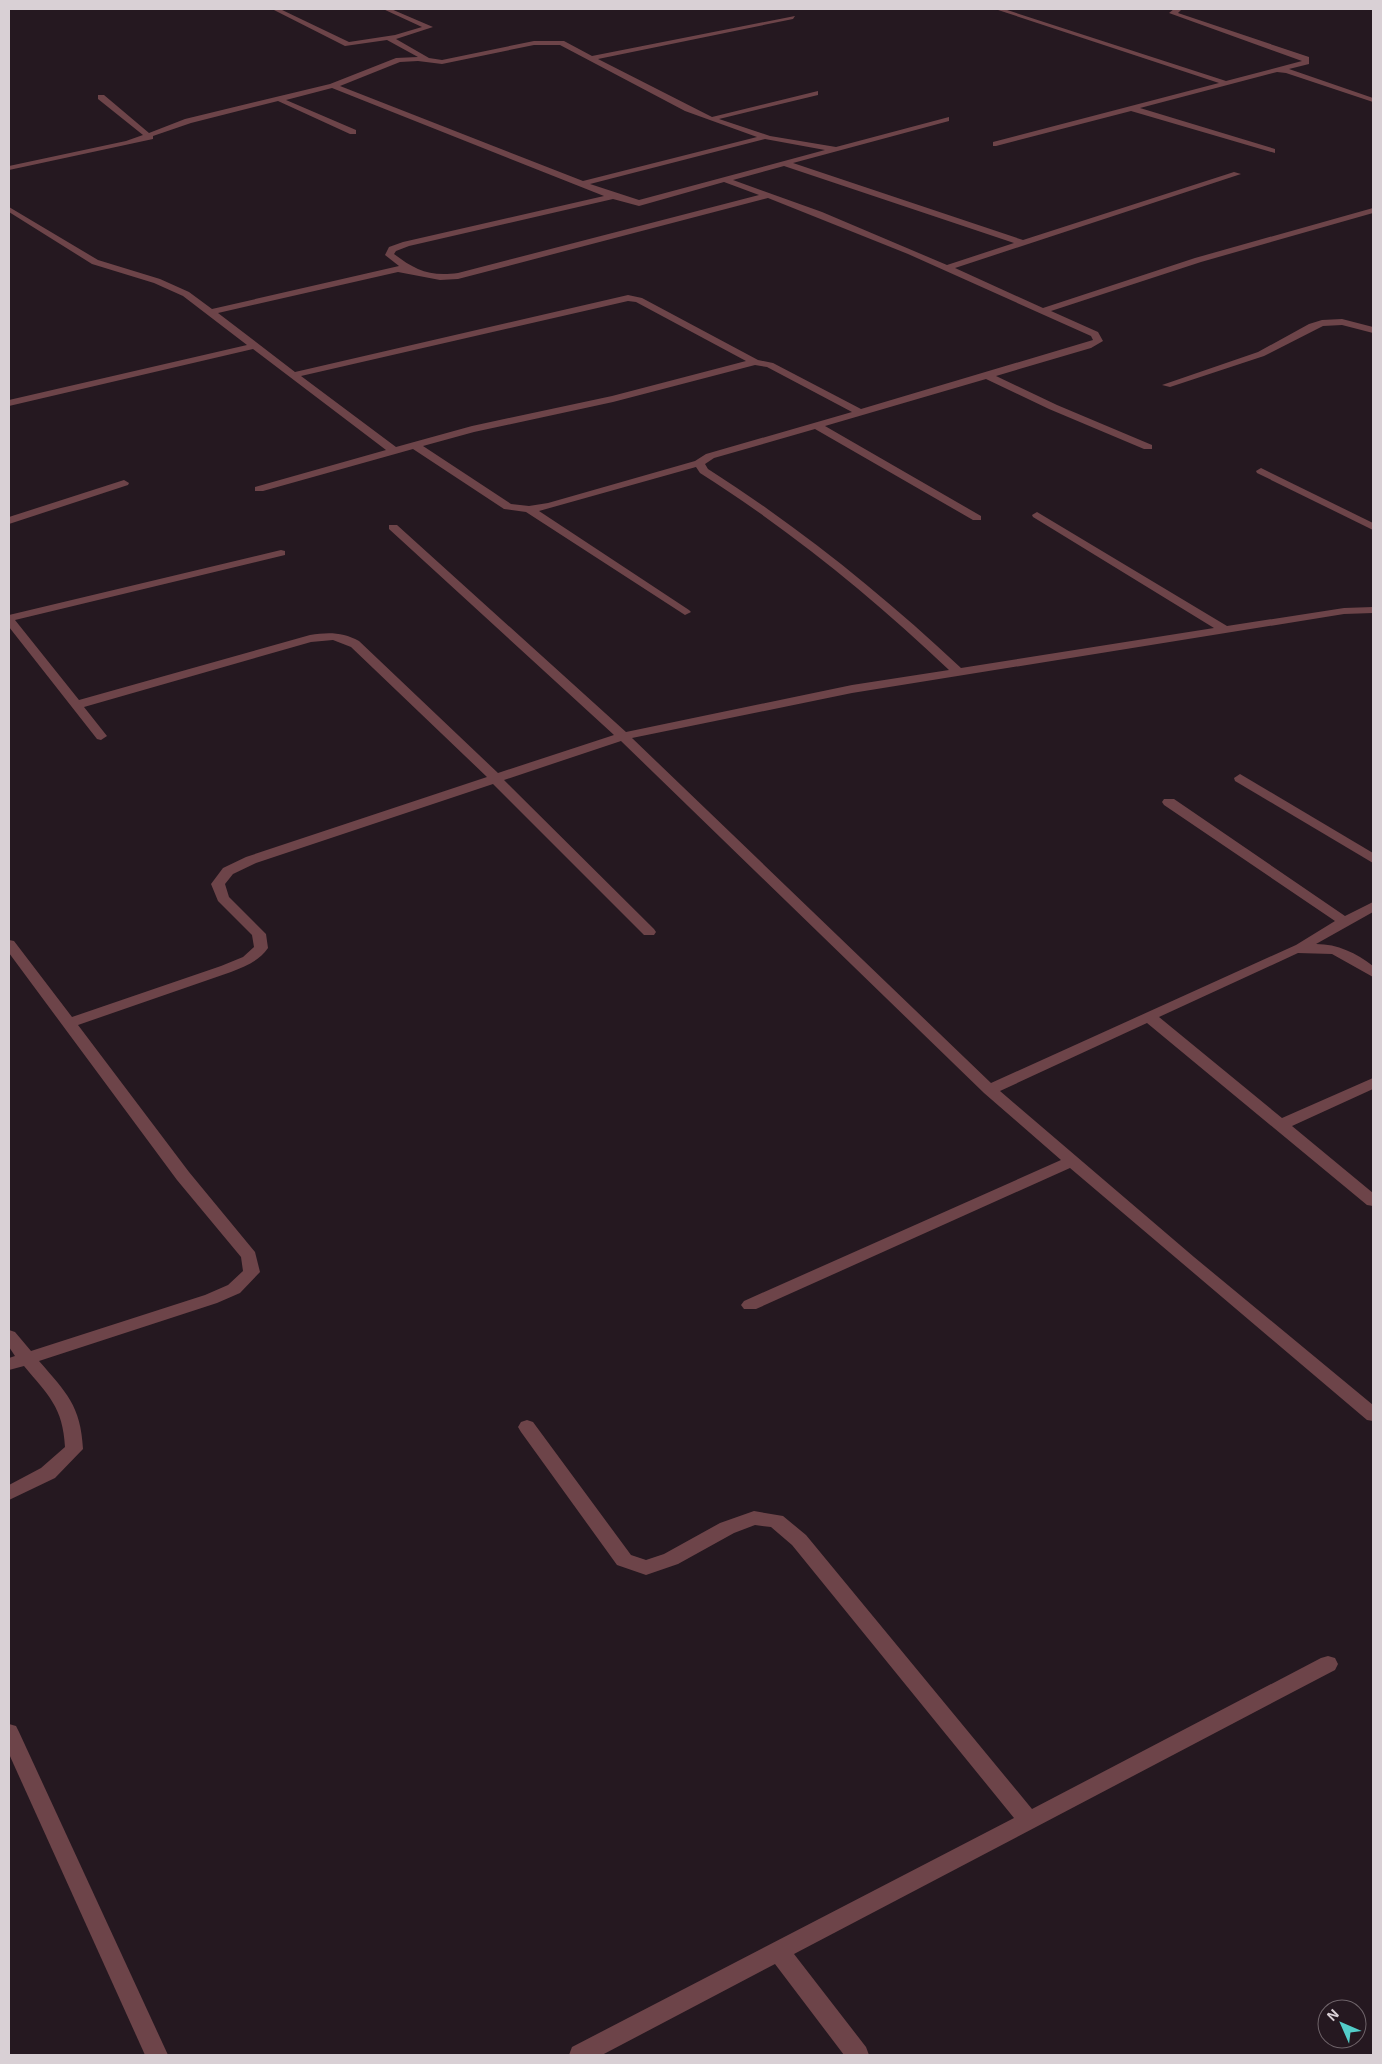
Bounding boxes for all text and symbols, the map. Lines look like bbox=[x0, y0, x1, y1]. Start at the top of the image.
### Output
north arrow bbox=[1317, 1999, 1367, 2049]
text: N bbox=[1323, 2005, 1342, 2024]

